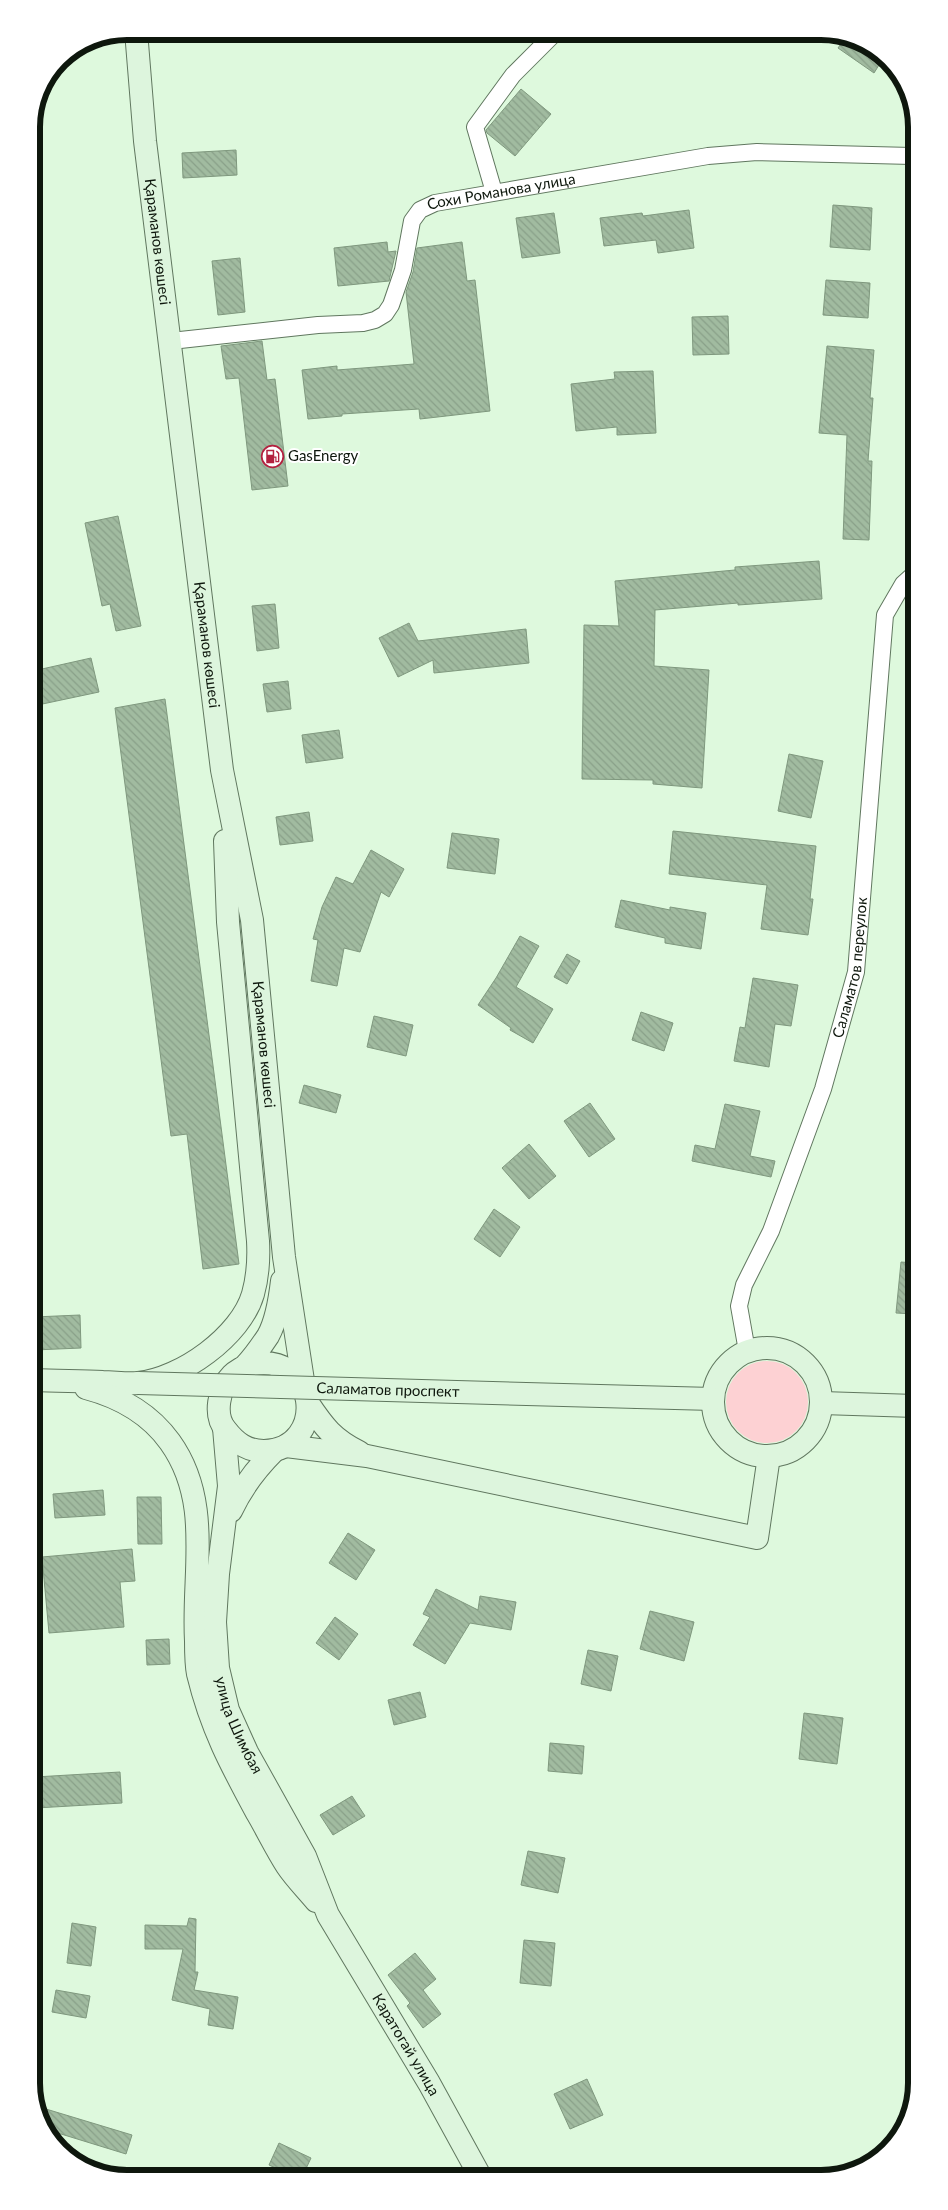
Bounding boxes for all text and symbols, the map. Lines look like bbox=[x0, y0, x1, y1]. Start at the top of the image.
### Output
street label: Сохи Романова улица bbox=[424, 169, 577, 214]
street label: Қараманов көшесі bbox=[142, 177, 175, 306]
fuel station icon: GasEnergy bbox=[260, 444, 284, 468]
place label: GasEnergy bbox=[288, 446, 358, 464]
street label: Қараманов көшесі bbox=[191, 580, 224, 709]
street label: Саламатов переулок bbox=[828, 896, 870, 1040]
street label: Қараманов көшесі bbox=[250, 980, 280, 1109]
street label: Саламатов проспект bbox=[316, 1378, 460, 1400]
street label: улица Шимбая bbox=[212, 1674, 267, 1776]
street label: Каратогай улица bbox=[369, 1990, 444, 2098]

